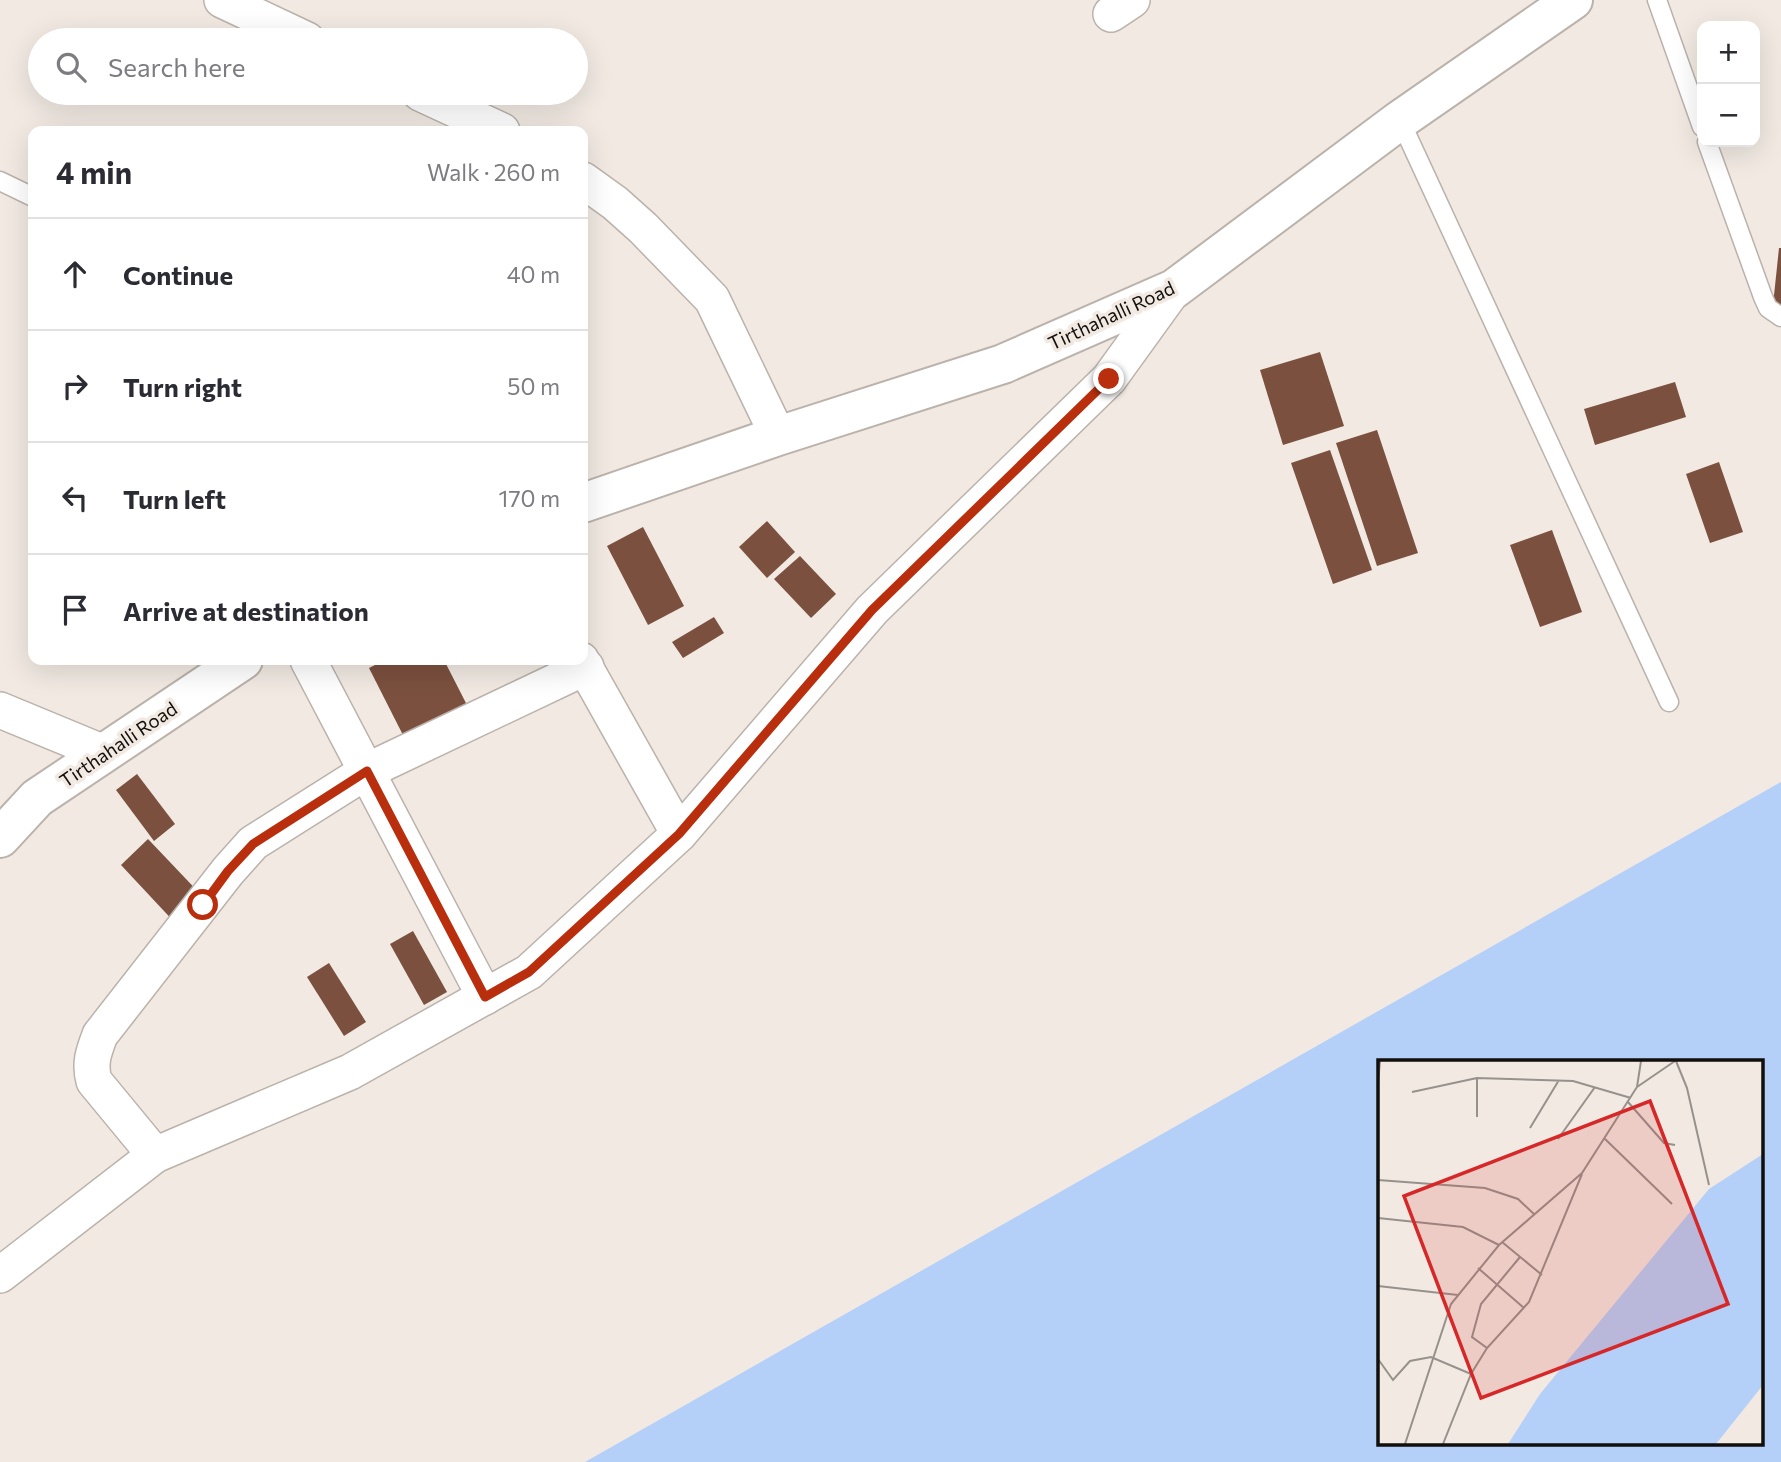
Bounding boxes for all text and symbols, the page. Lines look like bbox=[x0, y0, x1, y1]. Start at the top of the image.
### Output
map controls bbox=[1697, 21, 1760, 147]
button: + bbox=[1697, 21, 1760, 84]
search box bbox=[28, 28, 588, 105]
icon: search bbox=[52, 48, 90, 86]
text: Search here bbox=[108, 51, 246, 82]
button: − bbox=[1697, 84, 1760, 147]
text: 4 min bbox=[56, 153, 132, 190]
text: Walk · 260 m bbox=[427, 158, 560, 186]
icon: ahead bbox=[56, 255, 94, 293]
text: Continue bbox=[123, 259, 233, 290]
text: 40 m bbox=[507, 260, 560, 288]
street label: Tirthahalli Road bbox=[1044, 276, 1178, 354]
route end bbox=[1093, 363, 1124, 394]
icon: right bbox=[56, 367, 94, 405]
text: Turn right bbox=[123, 371, 242, 402]
text: 50 m bbox=[507, 372, 560, 400]
icon: left bbox=[56, 479, 94, 517]
text: Turn left bbox=[123, 483, 226, 514]
text: 170 m bbox=[499, 484, 560, 512]
icon: arrive bbox=[56, 591, 94, 629]
text: Arrive at destination bbox=[123, 595, 369, 626]
street label: Tirthahalli Road bbox=[55, 696, 181, 792]
route start bbox=[187, 889, 218, 920]
inset map bbox=[1378, 1060, 1764, 1444]

